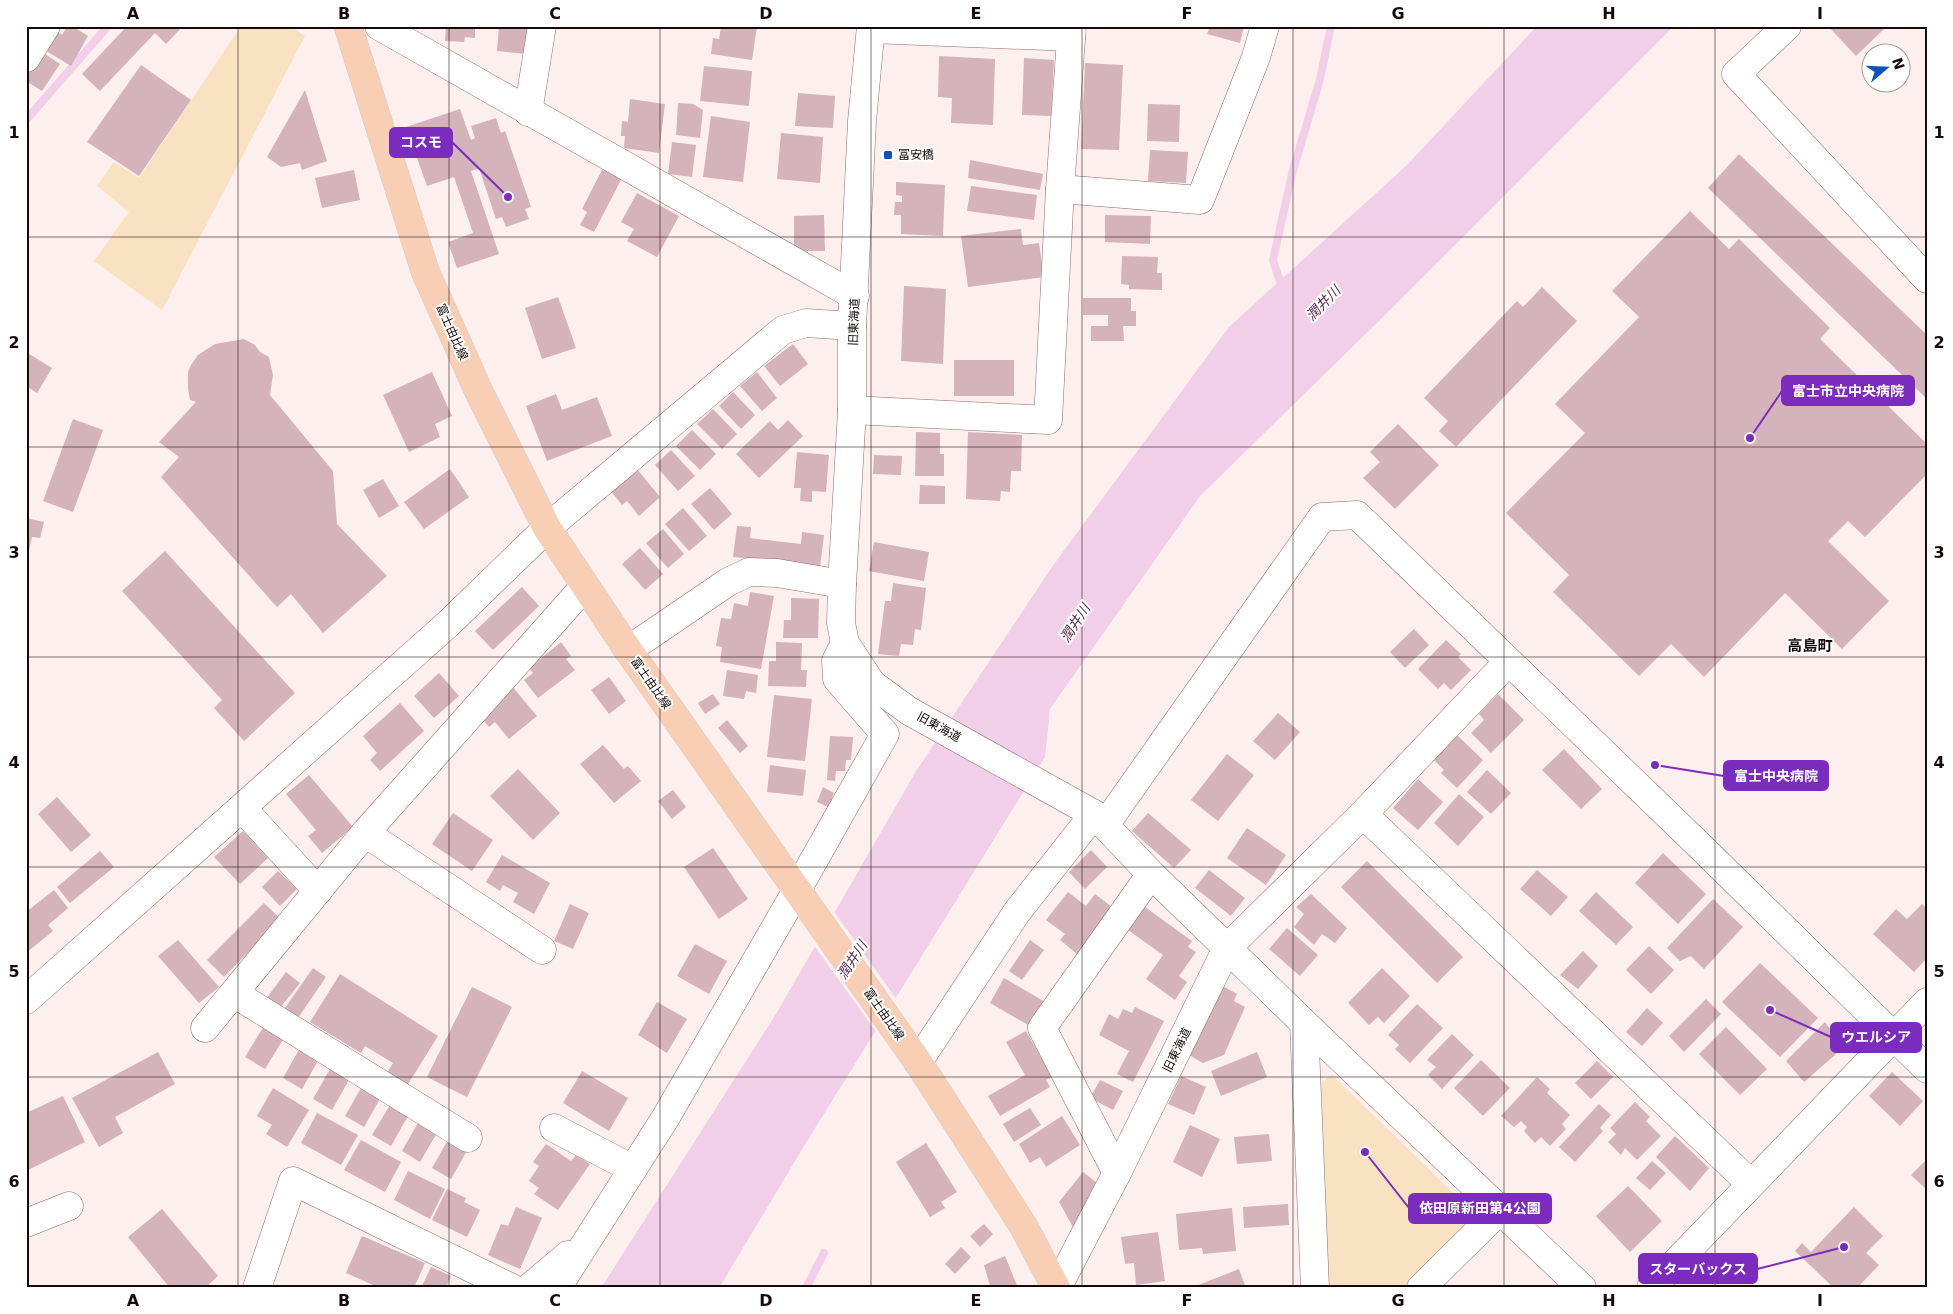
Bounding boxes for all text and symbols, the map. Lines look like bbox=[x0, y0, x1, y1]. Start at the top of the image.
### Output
text: A bbox=[127, 4, 140, 23]
text: B bbox=[338, 4, 350, 23]
text: C bbox=[549, 4, 561, 23]
text: D bbox=[759, 4, 773, 23]
text: E bbox=[971, 4, 981, 23]
text: F bbox=[1182, 4, 1192, 23]
text: G bbox=[1391, 4, 1405, 23]
text: H bbox=[1602, 4, 1616, 23]
text: I bbox=[1817, 4, 1823, 23]
north arrow bbox=[1860, 42, 1910, 92]
text: N bbox=[1889, 56, 1908, 72]
text: 1 bbox=[8, 123, 20, 142]
text: 1 bbox=[1933, 123, 1945, 142]
callout: コスモ bbox=[390, 128, 452, 157]
text: コスモ bbox=[400, 134, 442, 150]
place label: 冨安橋 bbox=[898, 148, 934, 162]
marker: 冨安橋 bbox=[882, 149, 894, 161]
water label: 潤井川 bbox=[1303, 281, 1345, 324]
street label: 旧東海道 bbox=[846, 298, 862, 346]
street label: 富士由比線 bbox=[433, 302, 471, 362]
text: 2 bbox=[8, 333, 20, 352]
text: 2 bbox=[1933, 333, 1945, 352]
callout: 富士市立中央病院 bbox=[1782, 376, 1914, 405]
text: 富士市立中央病院 bbox=[1792, 383, 1904, 399]
text: 3 bbox=[8, 543, 20, 562]
text: 3 bbox=[1933, 543, 1945, 562]
water label: 潤井川 bbox=[1057, 599, 1094, 645]
district label: 高島町 bbox=[1787, 637, 1833, 655]
street label: 富士由比線 bbox=[628, 654, 674, 712]
street label: 旧東海道 bbox=[915, 709, 963, 745]
text: 4 bbox=[8, 753, 20, 772]
text: 4 bbox=[1933, 753, 1945, 772]
callout: 富士中央病院 bbox=[1724, 761, 1828, 790]
text: 富士中央病院 bbox=[1734, 768, 1818, 784]
water label: 潤井川 bbox=[834, 936, 871, 982]
text: 5 bbox=[8, 962, 20, 981]
text: 5 bbox=[1933, 962, 1945, 981]
street label: 富士由比線 bbox=[861, 985, 907, 1043]
callout: ウエルシア bbox=[1831, 1023, 1921, 1052]
street label: 旧東海道 bbox=[1160, 1025, 1194, 1075]
text: ウエルシア bbox=[1841, 1029, 1911, 1045]
text: 6 bbox=[8, 1172, 20, 1191]
text: 6 bbox=[1933, 1172, 1945, 1191]
callout: 依田原新田第4公園 bbox=[1409, 1194, 1551, 1223]
text: 依田原新田第4公園 bbox=[1419, 1200, 1541, 1216]
callout: スターバックス bbox=[1639, 1254, 1757, 1283]
text: スターバックス bbox=[1649, 1261, 1747, 1277]
text: A bbox=[127, 1291, 140, 1310]
text: B bbox=[338, 1291, 350, 1310]
text: C bbox=[549, 1291, 561, 1310]
text: D bbox=[759, 1291, 773, 1310]
text: E bbox=[971, 1291, 981, 1310]
text: F bbox=[1182, 1291, 1192, 1310]
text: G bbox=[1391, 1291, 1405, 1310]
text: H bbox=[1602, 1291, 1616, 1310]
text: I bbox=[1817, 1291, 1823, 1310]

